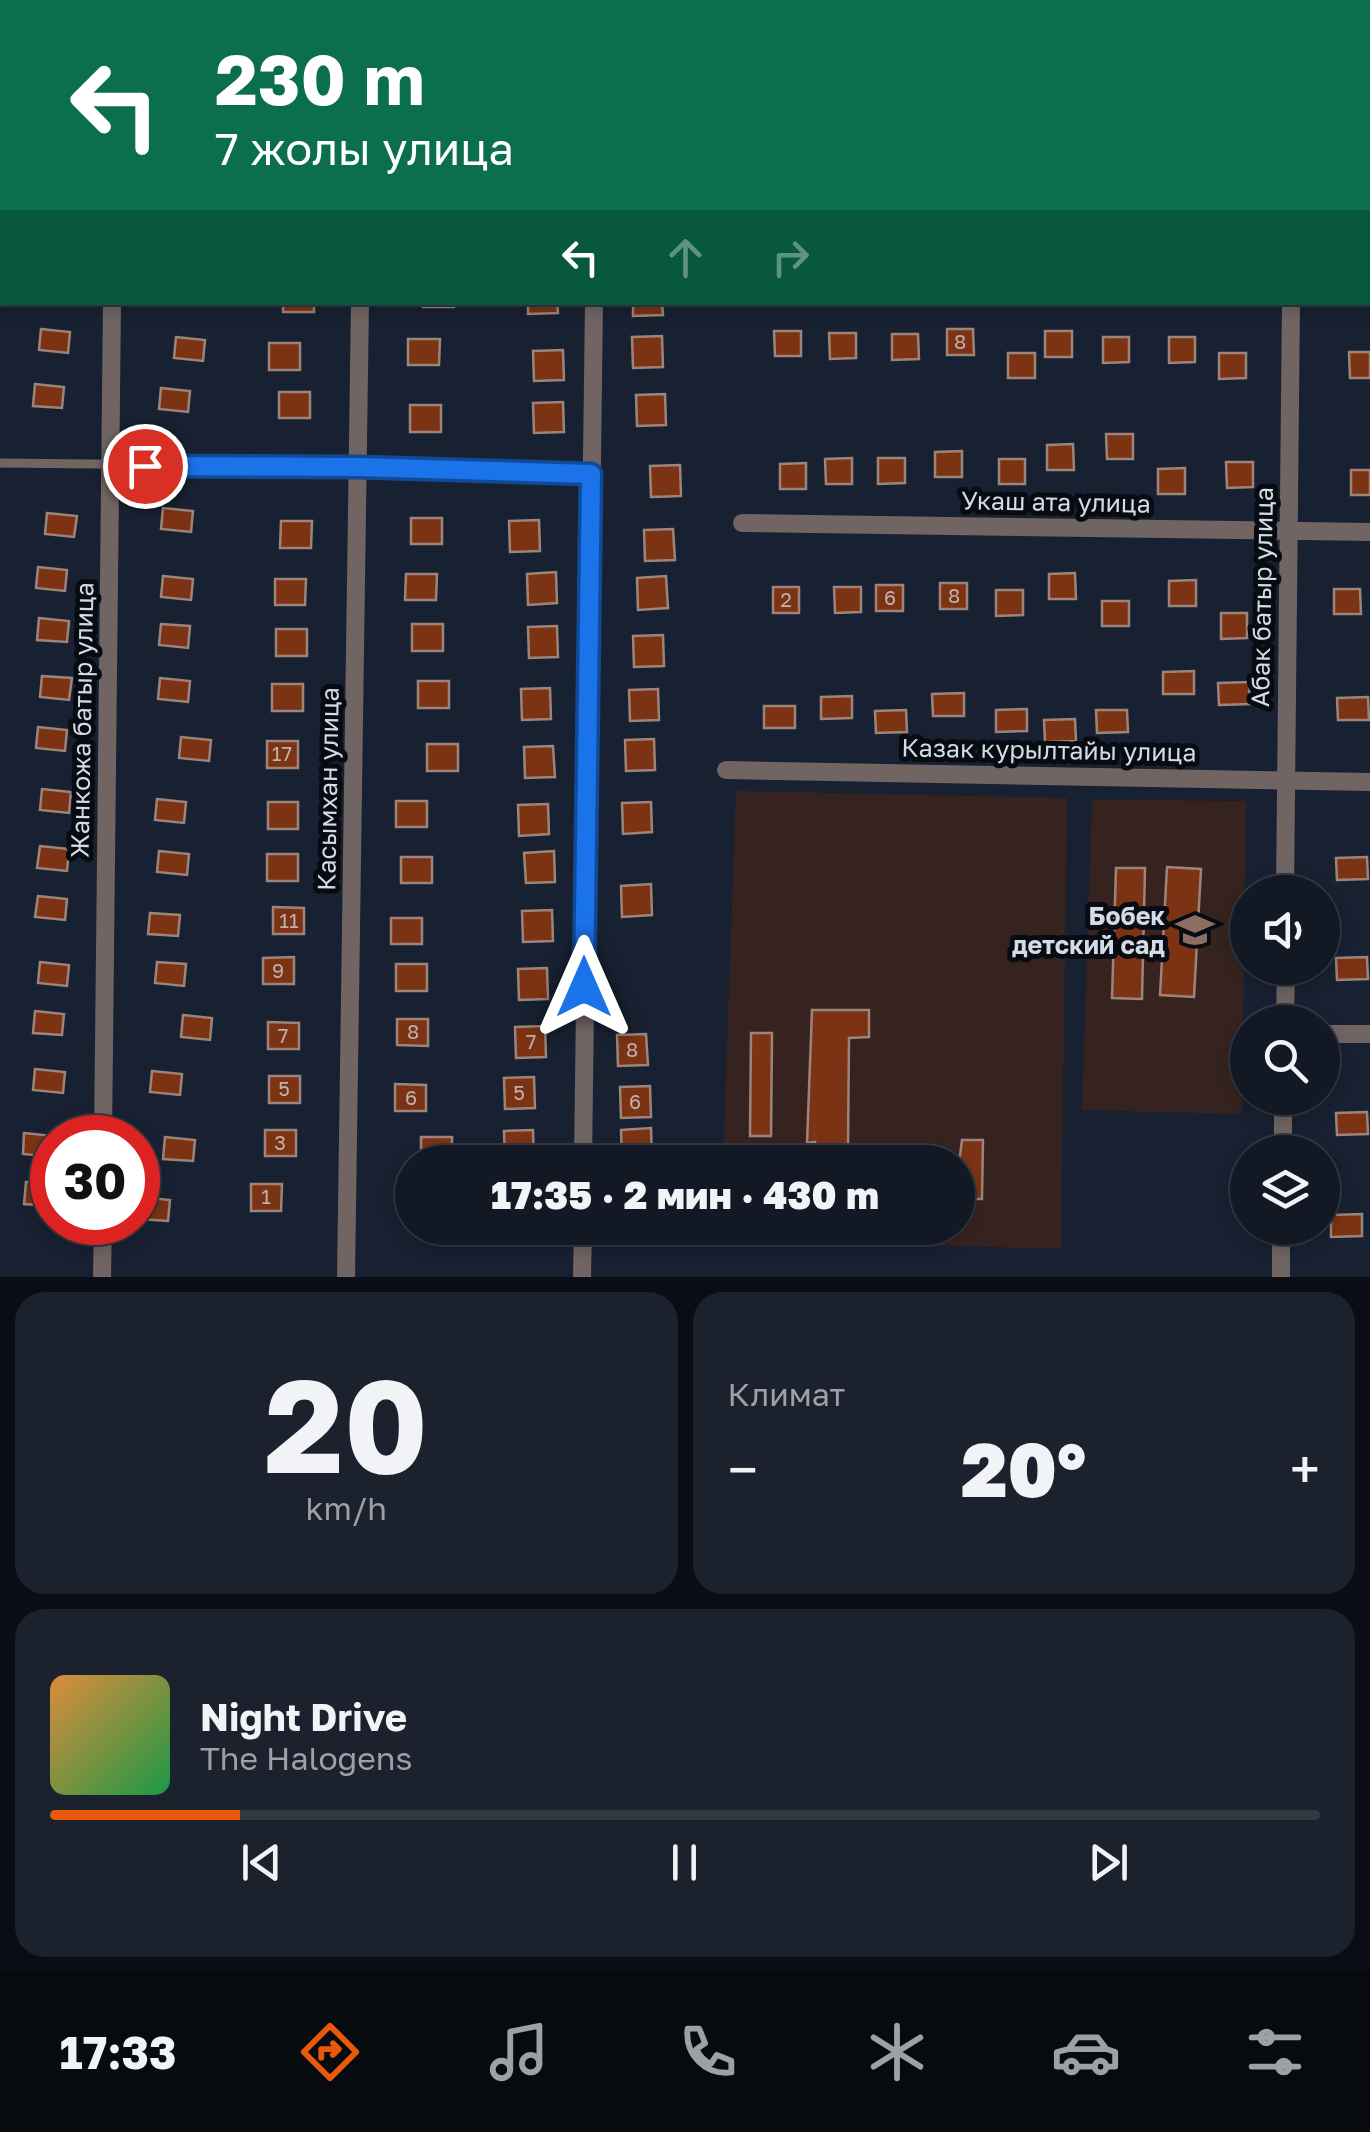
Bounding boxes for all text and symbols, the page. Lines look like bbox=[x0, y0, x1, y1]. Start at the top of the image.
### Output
text: 230 m bbox=[215, 36, 425, 120]
icon: left bbox=[50, 40, 180, 170]
text: 7 жолы улица bbox=[215, 121, 514, 175]
icon: left bbox=[553, 230, 608, 285]
icon: ahead bbox=[658, 230, 713, 285]
icon: right bbox=[763, 230, 818, 285]
house number: 8 bbox=[954, 329, 966, 353]
pin bbox=[103, 424, 188, 509]
icon: arrive bbox=[118, 439, 173, 494]
street label: Укаш ата улица bbox=[961, 484, 1151, 519]
street label: Абак батыр улица bbox=[1244, 487, 1279, 707]
street label: Жанкожа батыр улица bbox=[64, 582, 99, 858]
house number: 8 bbox=[948, 583, 960, 607]
house number: 6 bbox=[884, 585, 896, 609]
house number: 2 bbox=[780, 587, 792, 611]
street label: Касымхан улица bbox=[310, 687, 345, 891]
street label: Казак курылтайы улица bbox=[901, 731, 1197, 768]
house number: 17 bbox=[272, 741, 292, 765]
map controls bbox=[1230, 875, 1340, 1245]
button: sound bbox=[1230, 875, 1340, 985]
place label: Бобек детский сад bbox=[1012, 900, 1165, 960]
house number: 11 bbox=[279, 908, 299, 932]
school or university icon: Бобек детский сад bbox=[1174, 909, 1216, 951]
position arrow bbox=[532, 935, 636, 1039]
house number: 9 bbox=[272, 958, 284, 982]
button: search bbox=[1230, 1005, 1340, 1115]
house number: 8 bbox=[407, 1019, 419, 1043]
house number: 7 bbox=[278, 1023, 288, 1047]
house number: 7 bbox=[526, 1029, 536, 1053]
house number: 8 bbox=[626, 1037, 638, 1061]
house number: 5 bbox=[278, 1076, 290, 1100]
house number: 5 bbox=[513, 1080, 525, 1104]
house number: 6 bbox=[405, 1085, 417, 1109]
house number: 6 bbox=[629, 1089, 641, 1113]
speed limit sign: 30 bbox=[30, 1115, 160, 1245]
house number: 3 bbox=[274, 1130, 286, 1154]
button: layers bbox=[1230, 1135, 1340, 1245]
text: 17:35 · 2 мин · 430 m bbox=[491, 1172, 879, 1217]
house number: 1 bbox=[261, 1184, 271, 1208]
text: 20 bbox=[264, 1346, 428, 1502]
text: Климат bbox=[728, 1375, 845, 1413]
text: 20° bbox=[961, 1423, 1086, 1514]
text: − bbox=[728, 1436, 758, 1502]
text: + bbox=[1290, 1436, 1320, 1502]
text: km/h bbox=[306, 1489, 387, 1527]
text: Night Drive bbox=[200, 1694, 407, 1739]
text: The Halogens bbox=[200, 1739, 412, 1777]
icon: previous bbox=[234, 1835, 289, 1890]
icon: pause bbox=[657, 1835, 712, 1890]
icon: next bbox=[1081, 1835, 1136, 1890]
icon: directions bbox=[295, 2017, 365, 2087]
icon: music bbox=[484, 2017, 554, 2087]
icon: phone bbox=[673, 2017, 743, 2087]
icon: climate bbox=[862, 2017, 932, 2087]
icon: car bbox=[1051, 2017, 1121, 2087]
icon: filters bbox=[1240, 2017, 1310, 2087]
text: 17:33 bbox=[59, 2025, 177, 2079]

